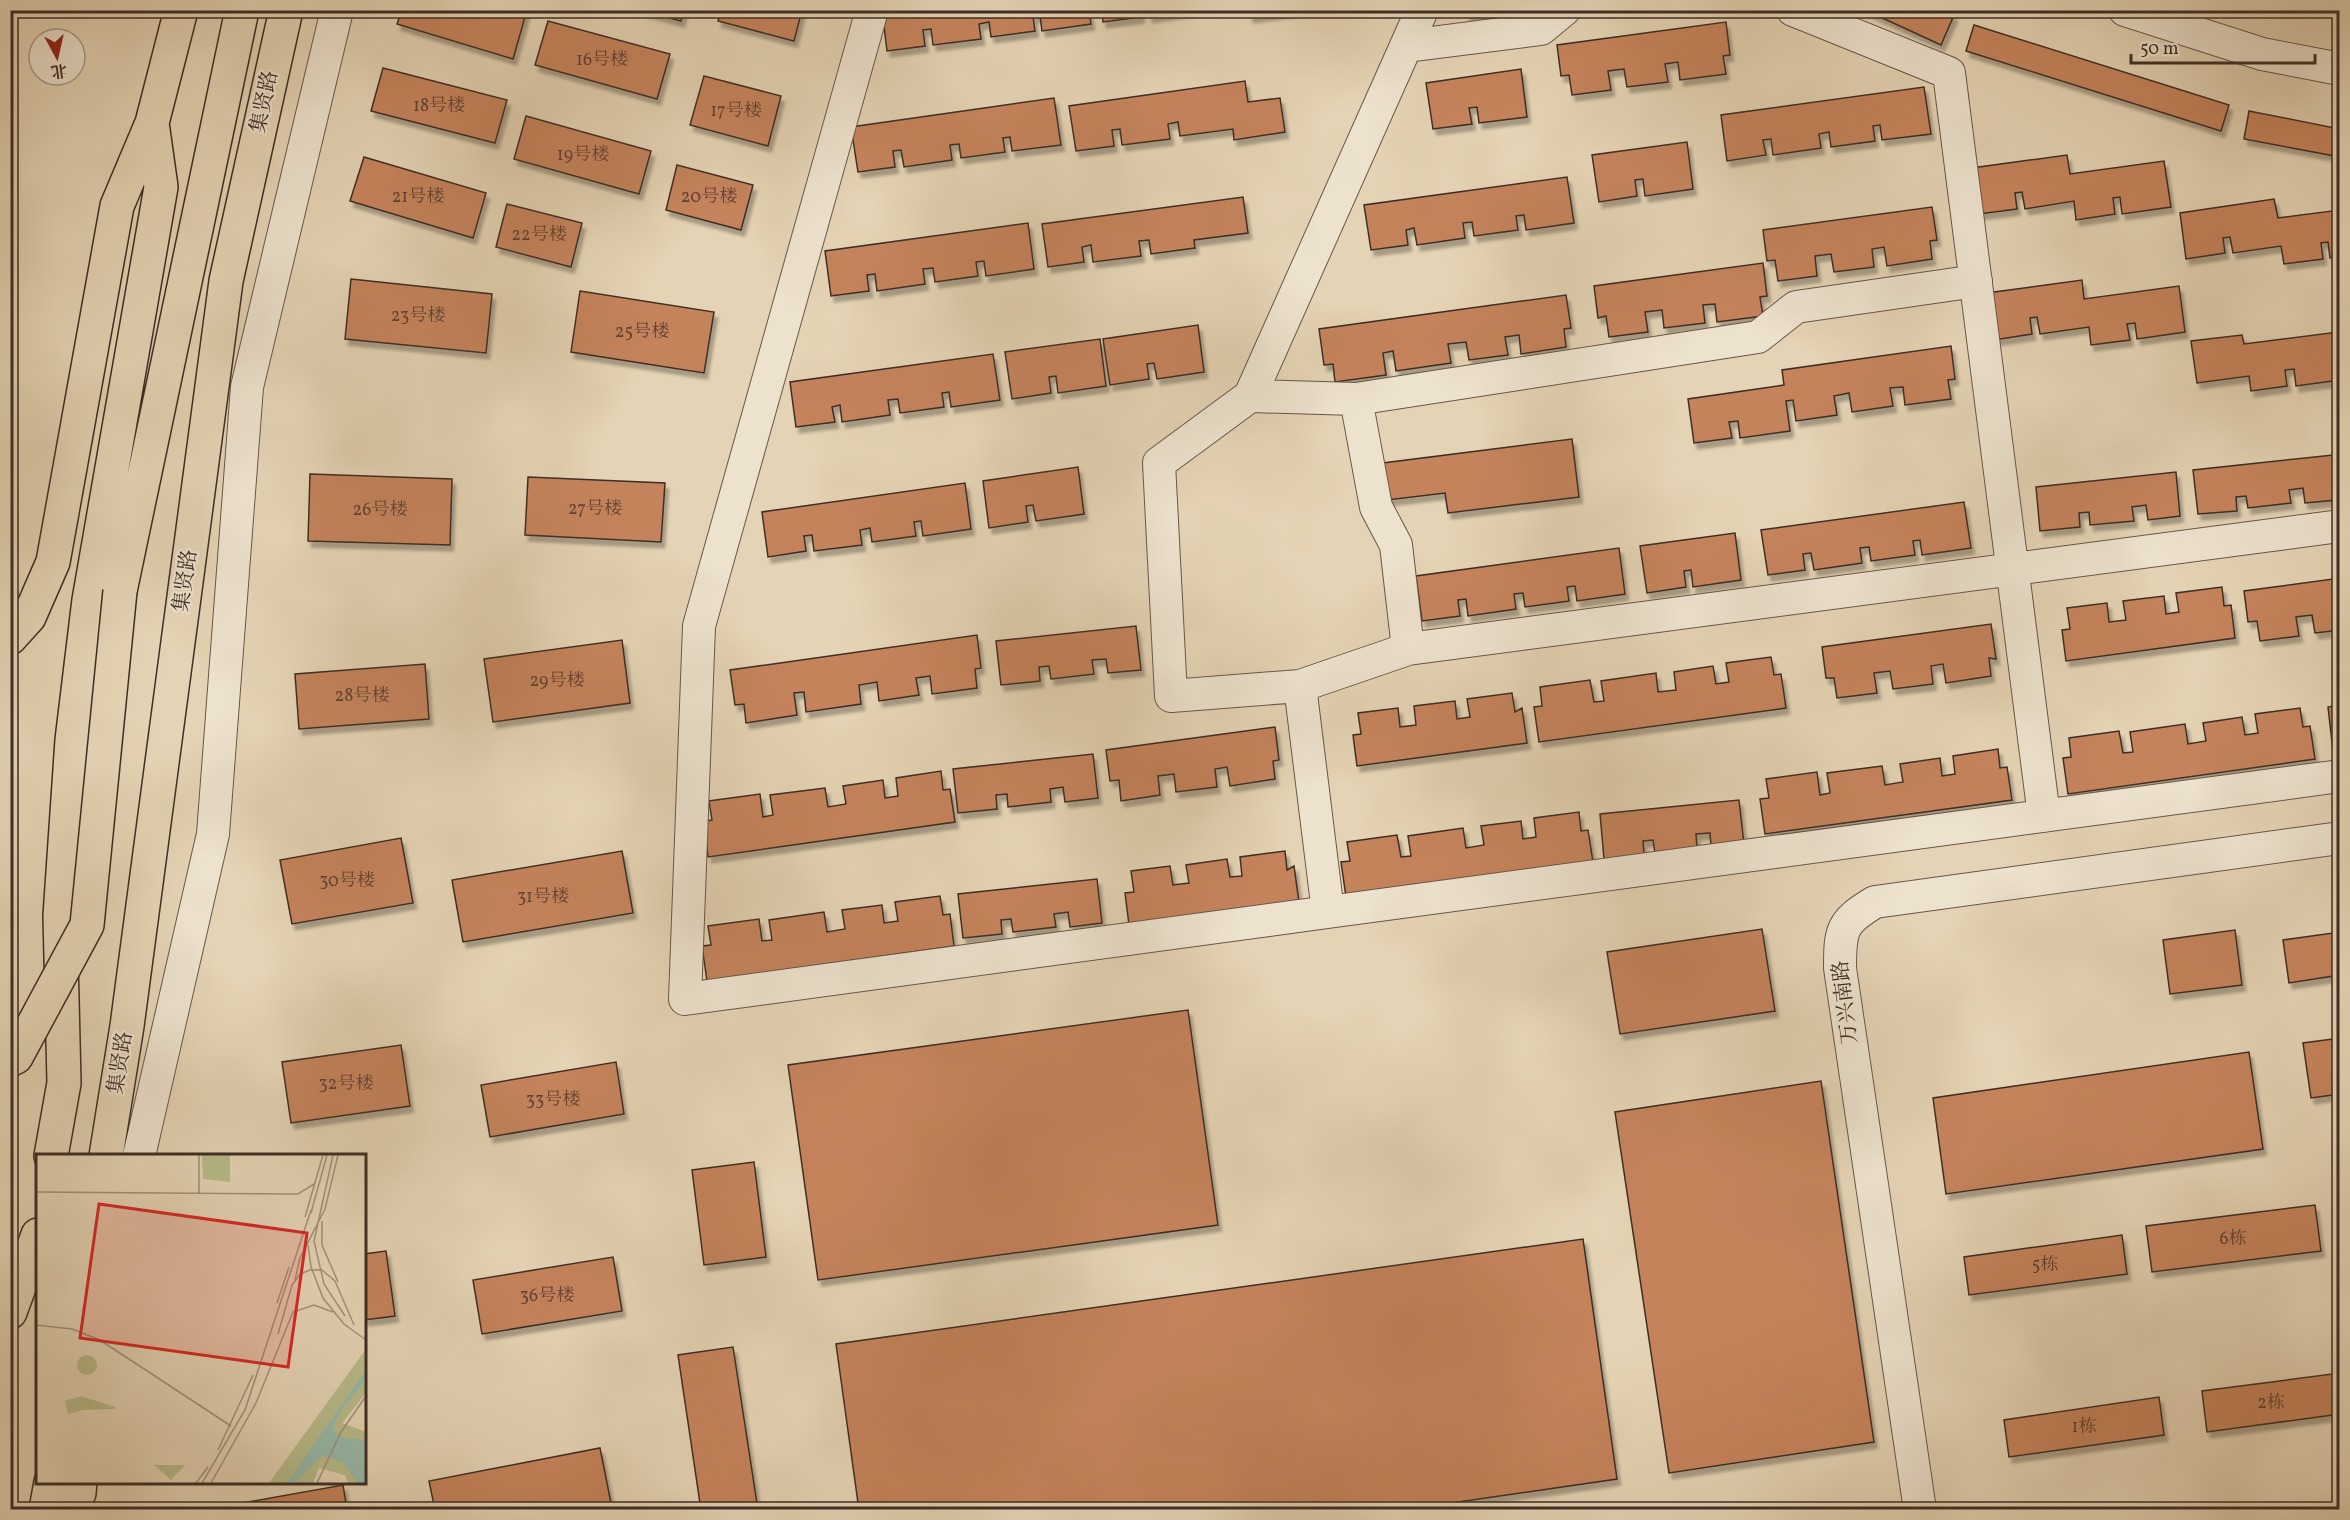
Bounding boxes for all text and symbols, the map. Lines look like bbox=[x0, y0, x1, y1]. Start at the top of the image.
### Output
north arrow bbox=[27, 27, 87, 87]
scale bar bbox=[2131, 27, 2316, 65]
text: 50 m bbox=[2140, 37, 2179, 62]
house number: 16号楼 bbox=[576, 48, 628, 73]
text: 北 bbox=[49, 58, 68, 82]
street label: 集贤路 bbox=[244, 68, 286, 136]
house number: 18号楼 bbox=[413, 94, 465, 119]
house number: 17号楼 bbox=[710, 99, 762, 124]
house number: 19号楼 bbox=[557, 143, 609, 168]
house number: 21号楼 bbox=[392, 185, 444, 210]
house number: 20号楼 bbox=[681, 185, 737, 210]
house number: 22号楼 bbox=[511, 223, 567, 248]
house number: 23号楼 bbox=[391, 304, 445, 329]
house number: 25号楼 bbox=[615, 320, 669, 345]
house number: 27号楼 bbox=[568, 497, 622, 522]
house number: 26号楼 bbox=[353, 498, 407, 523]
street label: 集贤路 bbox=[167, 548, 205, 614]
house number: 29号楼 bbox=[530, 669, 584, 694]
house number: 28号楼 bbox=[335, 684, 389, 709]
house number: 30号楼 bbox=[319, 869, 375, 894]
house number: 31号楼 bbox=[517, 885, 569, 910]
street label: 万兴南路 bbox=[1826, 959, 1866, 1045]
street label: 集贤路 bbox=[102, 1030, 140, 1096]
house number: 32号楼 bbox=[319, 1072, 373, 1097]
house number: 33号楼 bbox=[526, 1088, 580, 1113]
inset map bbox=[36, 1154, 366, 1484]
house number: 6栋 bbox=[2219, 1227, 2247, 1252]
house number: 5栋 bbox=[2032, 1253, 2058, 1278]
house number: 36号楼 bbox=[520, 1284, 574, 1309]
house number: 2栋 bbox=[2257, 1391, 2285, 1416]
house number: 1栋 bbox=[2072, 1415, 2096, 1440]

